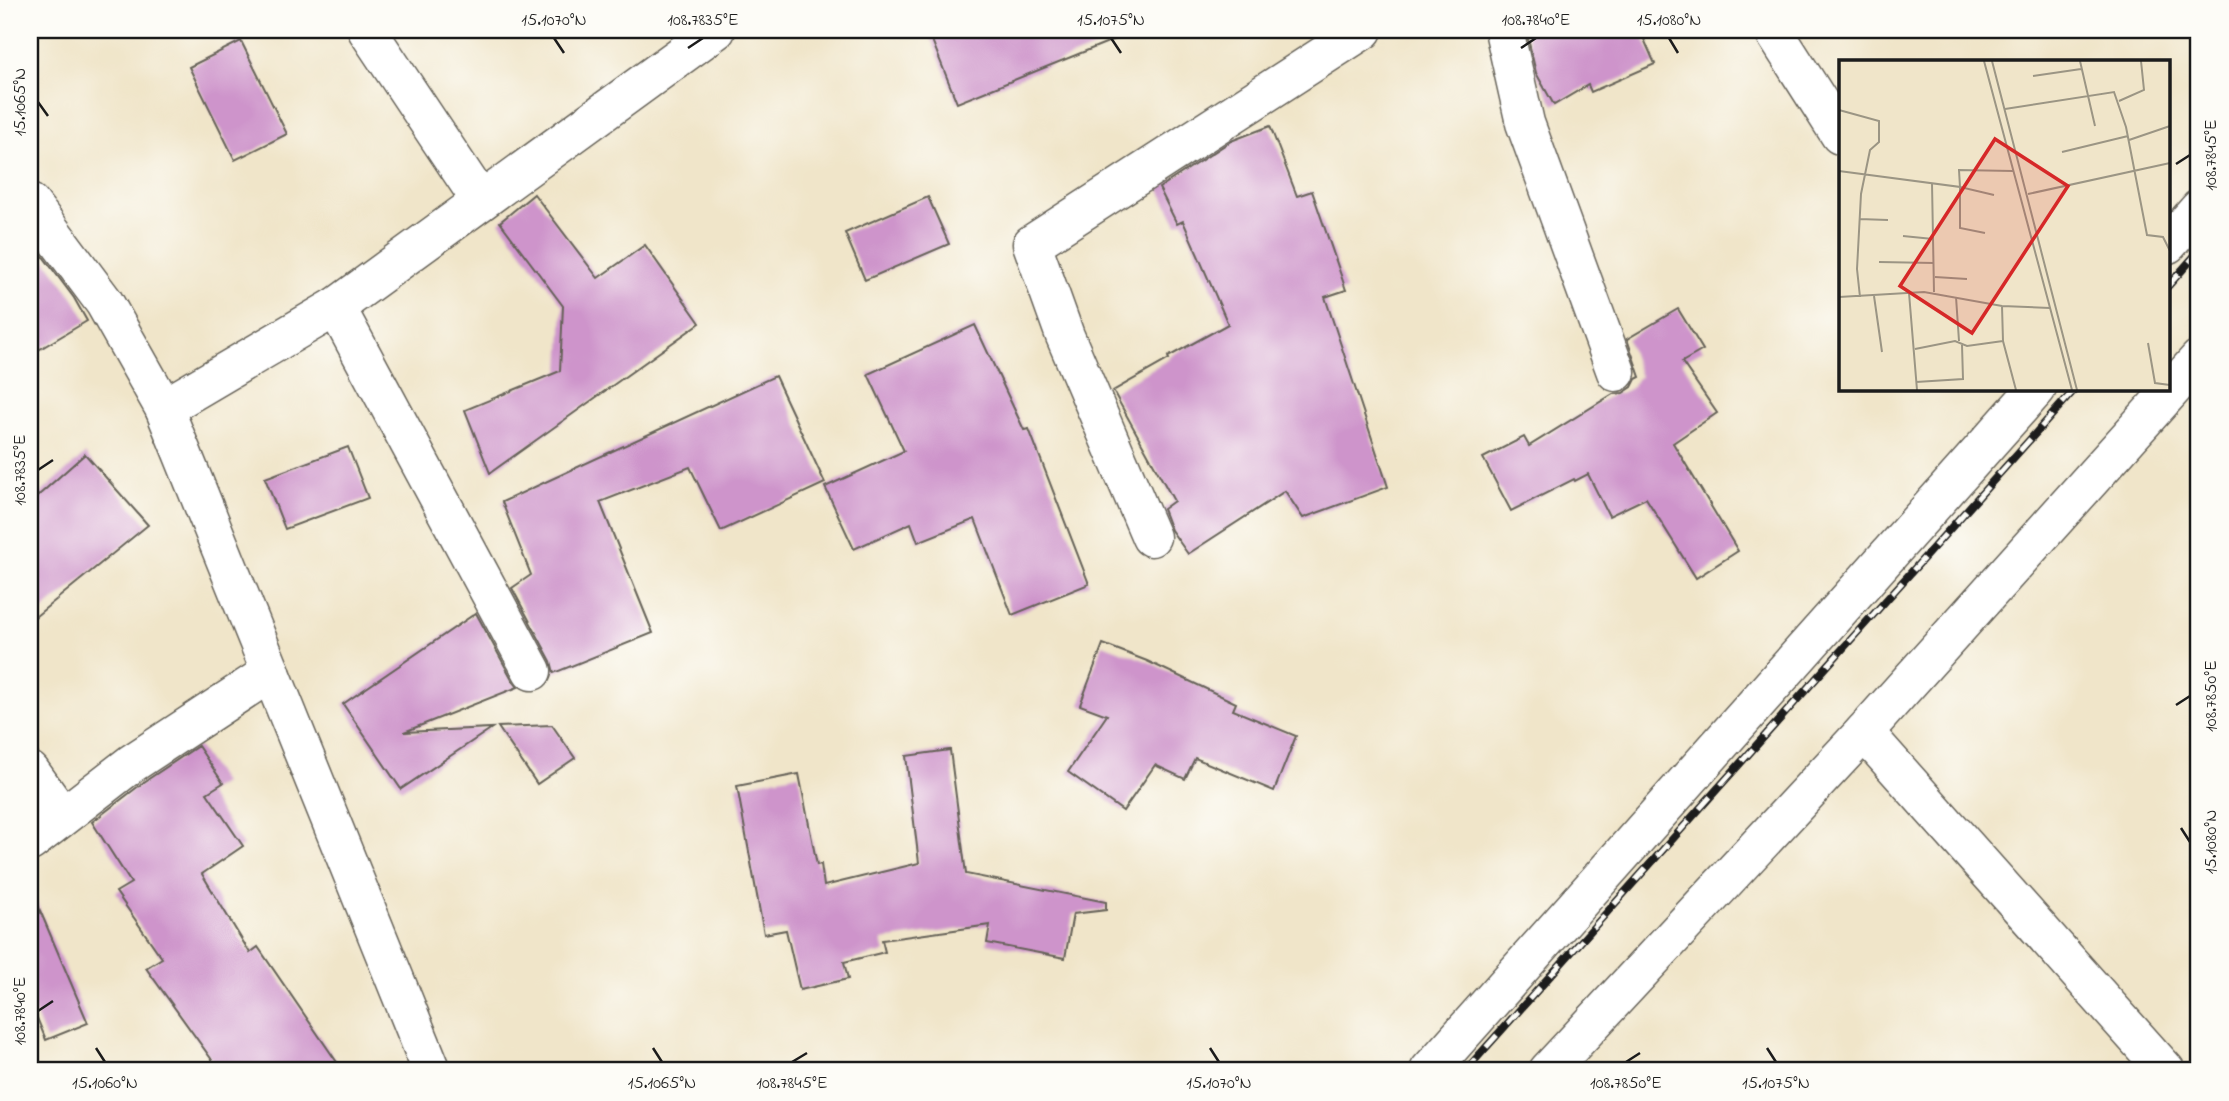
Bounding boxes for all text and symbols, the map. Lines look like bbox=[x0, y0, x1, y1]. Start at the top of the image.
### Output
text: 15.1070°N bbox=[521, 8, 587, 34]
text: 108.7835°E bbox=[667, 8, 739, 34]
text: 15.1075°N bbox=[1077, 8, 1145, 34]
text: 108.7840°E bbox=[1501, 8, 1571, 34]
text: 15.1080°N bbox=[1637, 8, 1701, 34]
inset map bbox=[1839, 60, 2170, 390]
text: 15.1065°N bbox=[8, 68, 34, 136]
text: 108.7845°E bbox=[2199, 119, 2225, 191]
text: 108.7835°E bbox=[8, 434, 34, 506]
text: 108.7850°E bbox=[2199, 660, 2225, 732]
text: 15.1080°N bbox=[2199, 810, 2225, 874]
text: 108.7840°E bbox=[8, 976, 34, 1046]
text: 15.1060°N bbox=[72, 1071, 138, 1097]
text: 15.1065°N bbox=[628, 1071, 696, 1097]
text: 108.7845°E bbox=[756, 1071, 828, 1097]
text: 15.1070°N bbox=[1186, 1071, 1252, 1097]
text: 108.7850°E bbox=[1590, 1071, 1662, 1097]
text: 15.1075°N bbox=[1742, 1071, 1810, 1097]

